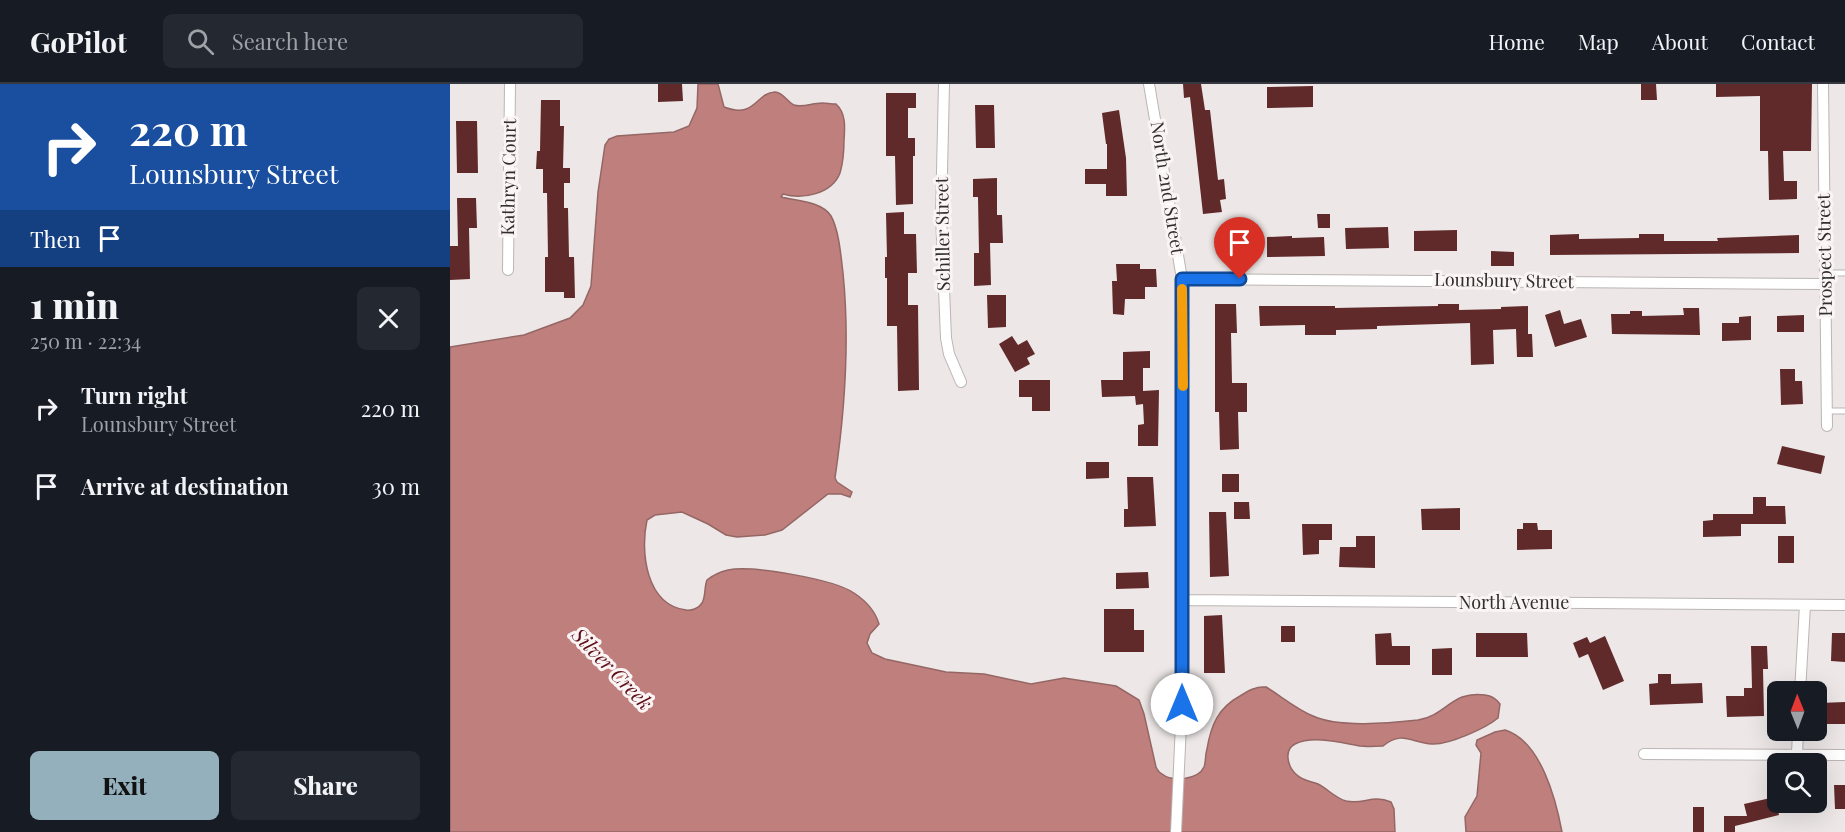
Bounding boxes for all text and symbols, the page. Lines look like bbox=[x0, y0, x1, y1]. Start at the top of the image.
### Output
search box bbox=[163, 14, 583, 68]
text: GoPilot bbox=[30, 23, 127, 60]
icon: search bbox=[184, 25, 217, 58]
text: Search here bbox=[232, 26, 348, 56]
text: Home bbox=[1489, 27, 1545, 55]
text: Map bbox=[1578, 27, 1619, 55]
text: About bbox=[1652, 27, 1708, 55]
text: Contact bbox=[1741, 27, 1815, 55]
text: 220 m bbox=[129, 101, 248, 157]
icon: right bbox=[30, 108, 108, 186]
street label: Kathryn Court bbox=[495, 118, 521, 236]
street label: North 2nd Street bbox=[1146, 120, 1190, 257]
text: Lounsbury Street bbox=[129, 155, 339, 191]
street label: Schiller Street bbox=[929, 176, 955, 291]
street label: Prospect Street bbox=[1811, 193, 1837, 317]
pin bbox=[1214, 217, 1265, 279]
icon: arrive bbox=[93, 222, 126, 255]
text: Then bbox=[30, 224, 81, 254]
icon: arrive bbox=[1223, 226, 1256, 259]
street label: Lounsbury Street bbox=[1434, 267, 1575, 293]
text: 1 min bbox=[30, 280, 119, 328]
button: close bbox=[357, 287, 420, 350]
text: 250 m · 22:34 bbox=[30, 327, 141, 354]
text: Turn right bbox=[81, 380, 187, 410]
icon: right bbox=[30, 392, 63, 425]
text: 220 m bbox=[361, 393, 420, 423]
text: Lounsbury Street bbox=[81, 410, 236, 437]
icon: arrive bbox=[30, 470, 63, 503]
text: Arrive at destination bbox=[81, 471, 289, 501]
text: 30 m bbox=[372, 471, 420, 501]
street label: North Avenue bbox=[1459, 590, 1569, 614]
water label: Silver Creek bbox=[566, 620, 659, 715]
position arrow bbox=[1150, 672, 1214, 736]
north arrow bbox=[1767, 681, 1827, 741]
map controls bbox=[1767, 681, 1827, 813]
button: Exit bbox=[30, 751, 219, 820]
button: Share bbox=[231, 751, 420, 820]
button: search bbox=[1767, 753, 1827, 813]

